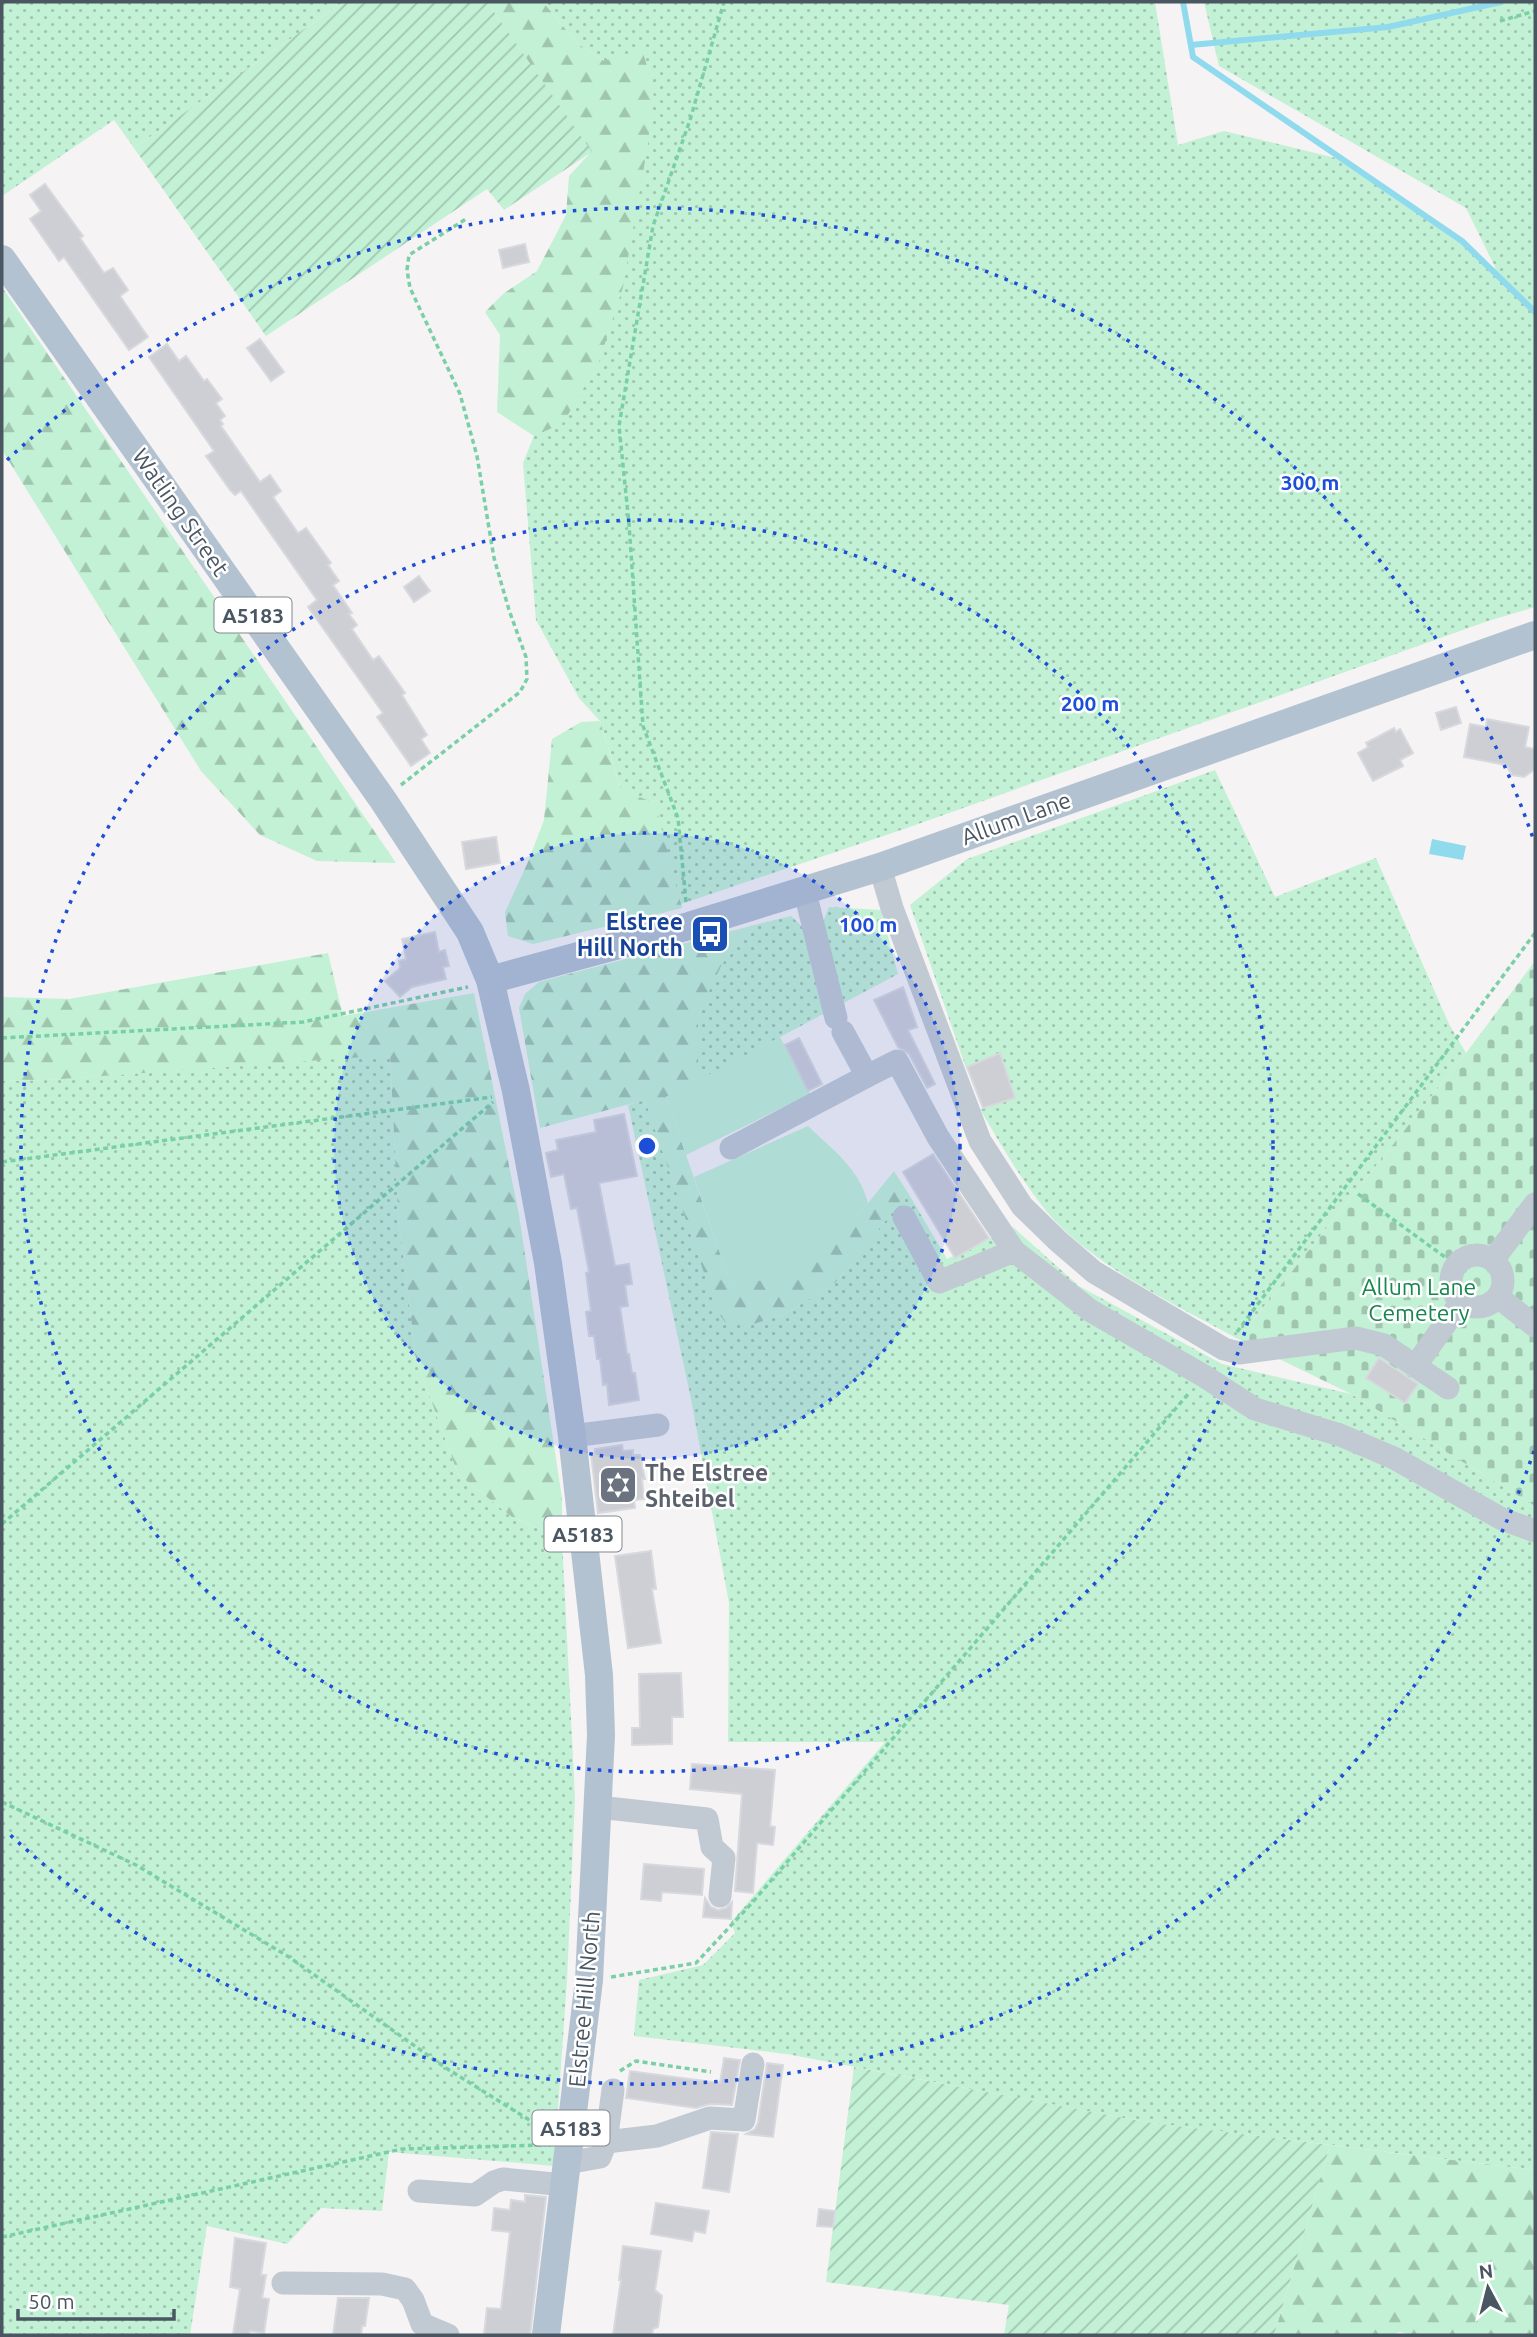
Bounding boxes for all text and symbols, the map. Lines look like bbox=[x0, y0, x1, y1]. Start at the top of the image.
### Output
street label: Watling Street bbox=[128, 444, 234, 580]
text: 300 m bbox=[1281, 470, 1339, 494]
road number: A5183 bbox=[215, 598, 292, 632]
text: 200 m bbox=[1061, 691, 1119, 715]
street label: Allum Lane bbox=[958, 787, 1074, 849]
place label: Elstree Hill North bbox=[577, 909, 683, 960]
text: 100 m bbox=[839, 912, 897, 936]
bus stop icon: Elstree Hill North bbox=[689, 913, 731, 955]
centre of rings bbox=[635, 1134, 659, 1158]
park label: Allum Lane Cemetery bbox=[1362, 1274, 1476, 1325]
place label: The Elstree Shteibel bbox=[645, 1460, 768, 1511]
synagogue icon: The Elstree Shteibel bbox=[597, 1464, 639, 1506]
road number: A5183 bbox=[544, 1516, 622, 1552]
street label: Elstree Hill North bbox=[564, 1910, 604, 2088]
road number: A5183 bbox=[532, 2110, 610, 2146]
north arrow bbox=[1453, 2253, 1523, 2323]
text: N bbox=[1478, 2259, 1494, 2283]
scale bar bbox=[18, 2278, 173, 2322]
text: 50 m bbox=[28, 2289, 75, 2313]

